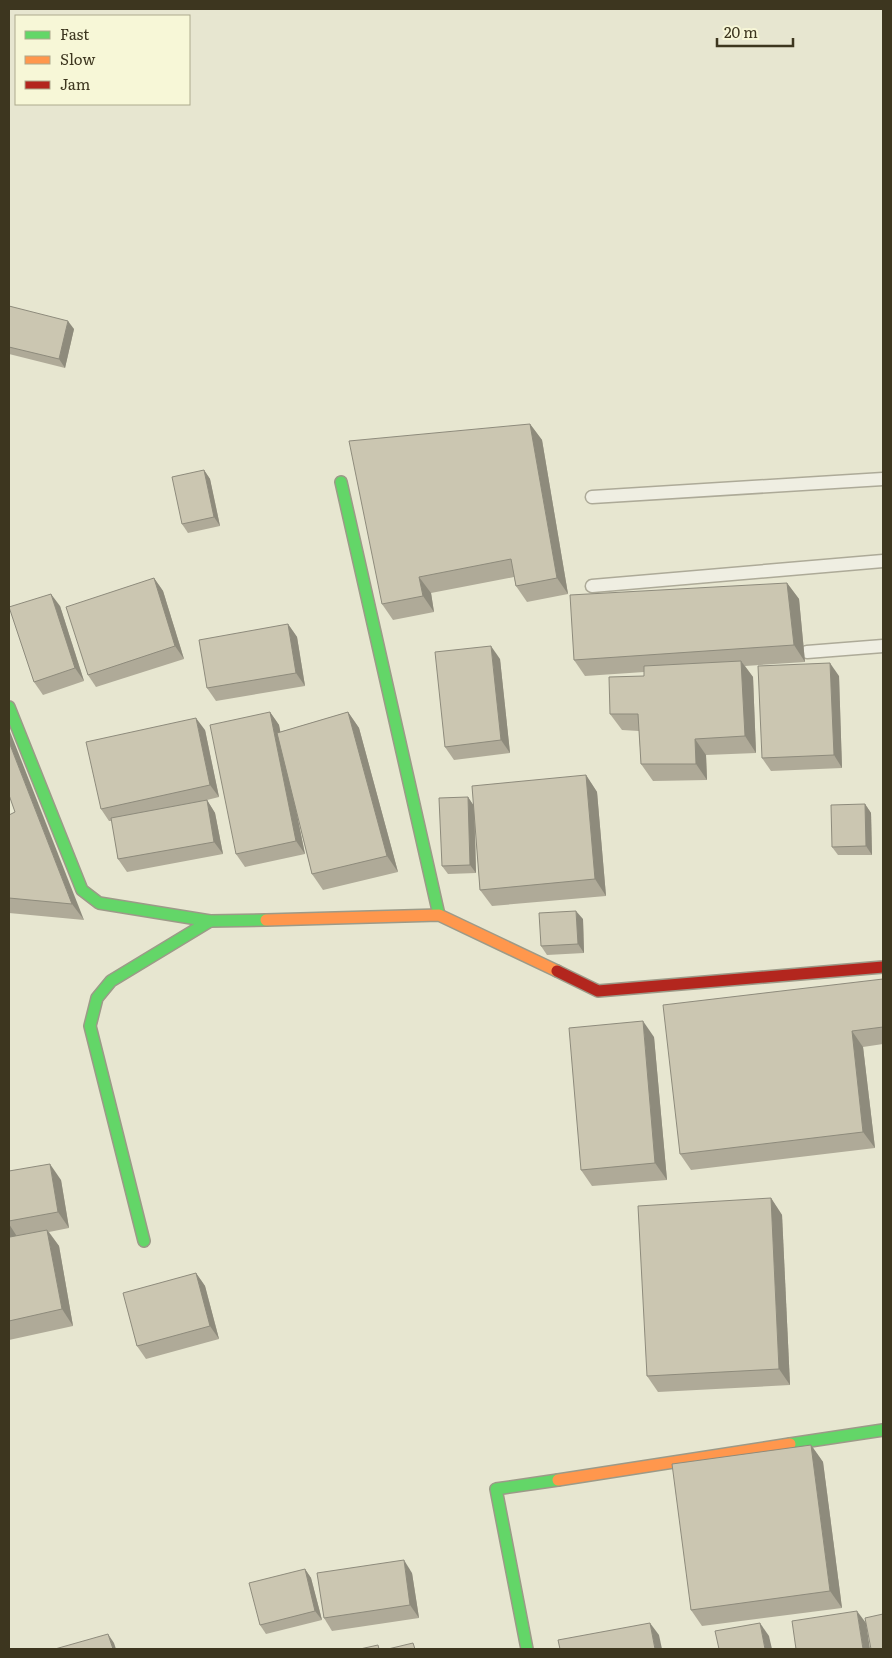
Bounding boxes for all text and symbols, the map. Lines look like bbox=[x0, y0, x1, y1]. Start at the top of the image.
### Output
legend bbox=[15, 15, 190, 105]
scale bar bbox=[717, 15, 793, 47]
text: 20 m bbox=[724, 20, 758, 43]
text: Fast bbox=[60, 22, 89, 45]
text: Slow bbox=[60, 47, 95, 70]
text: Jam bbox=[60, 72, 91, 95]

